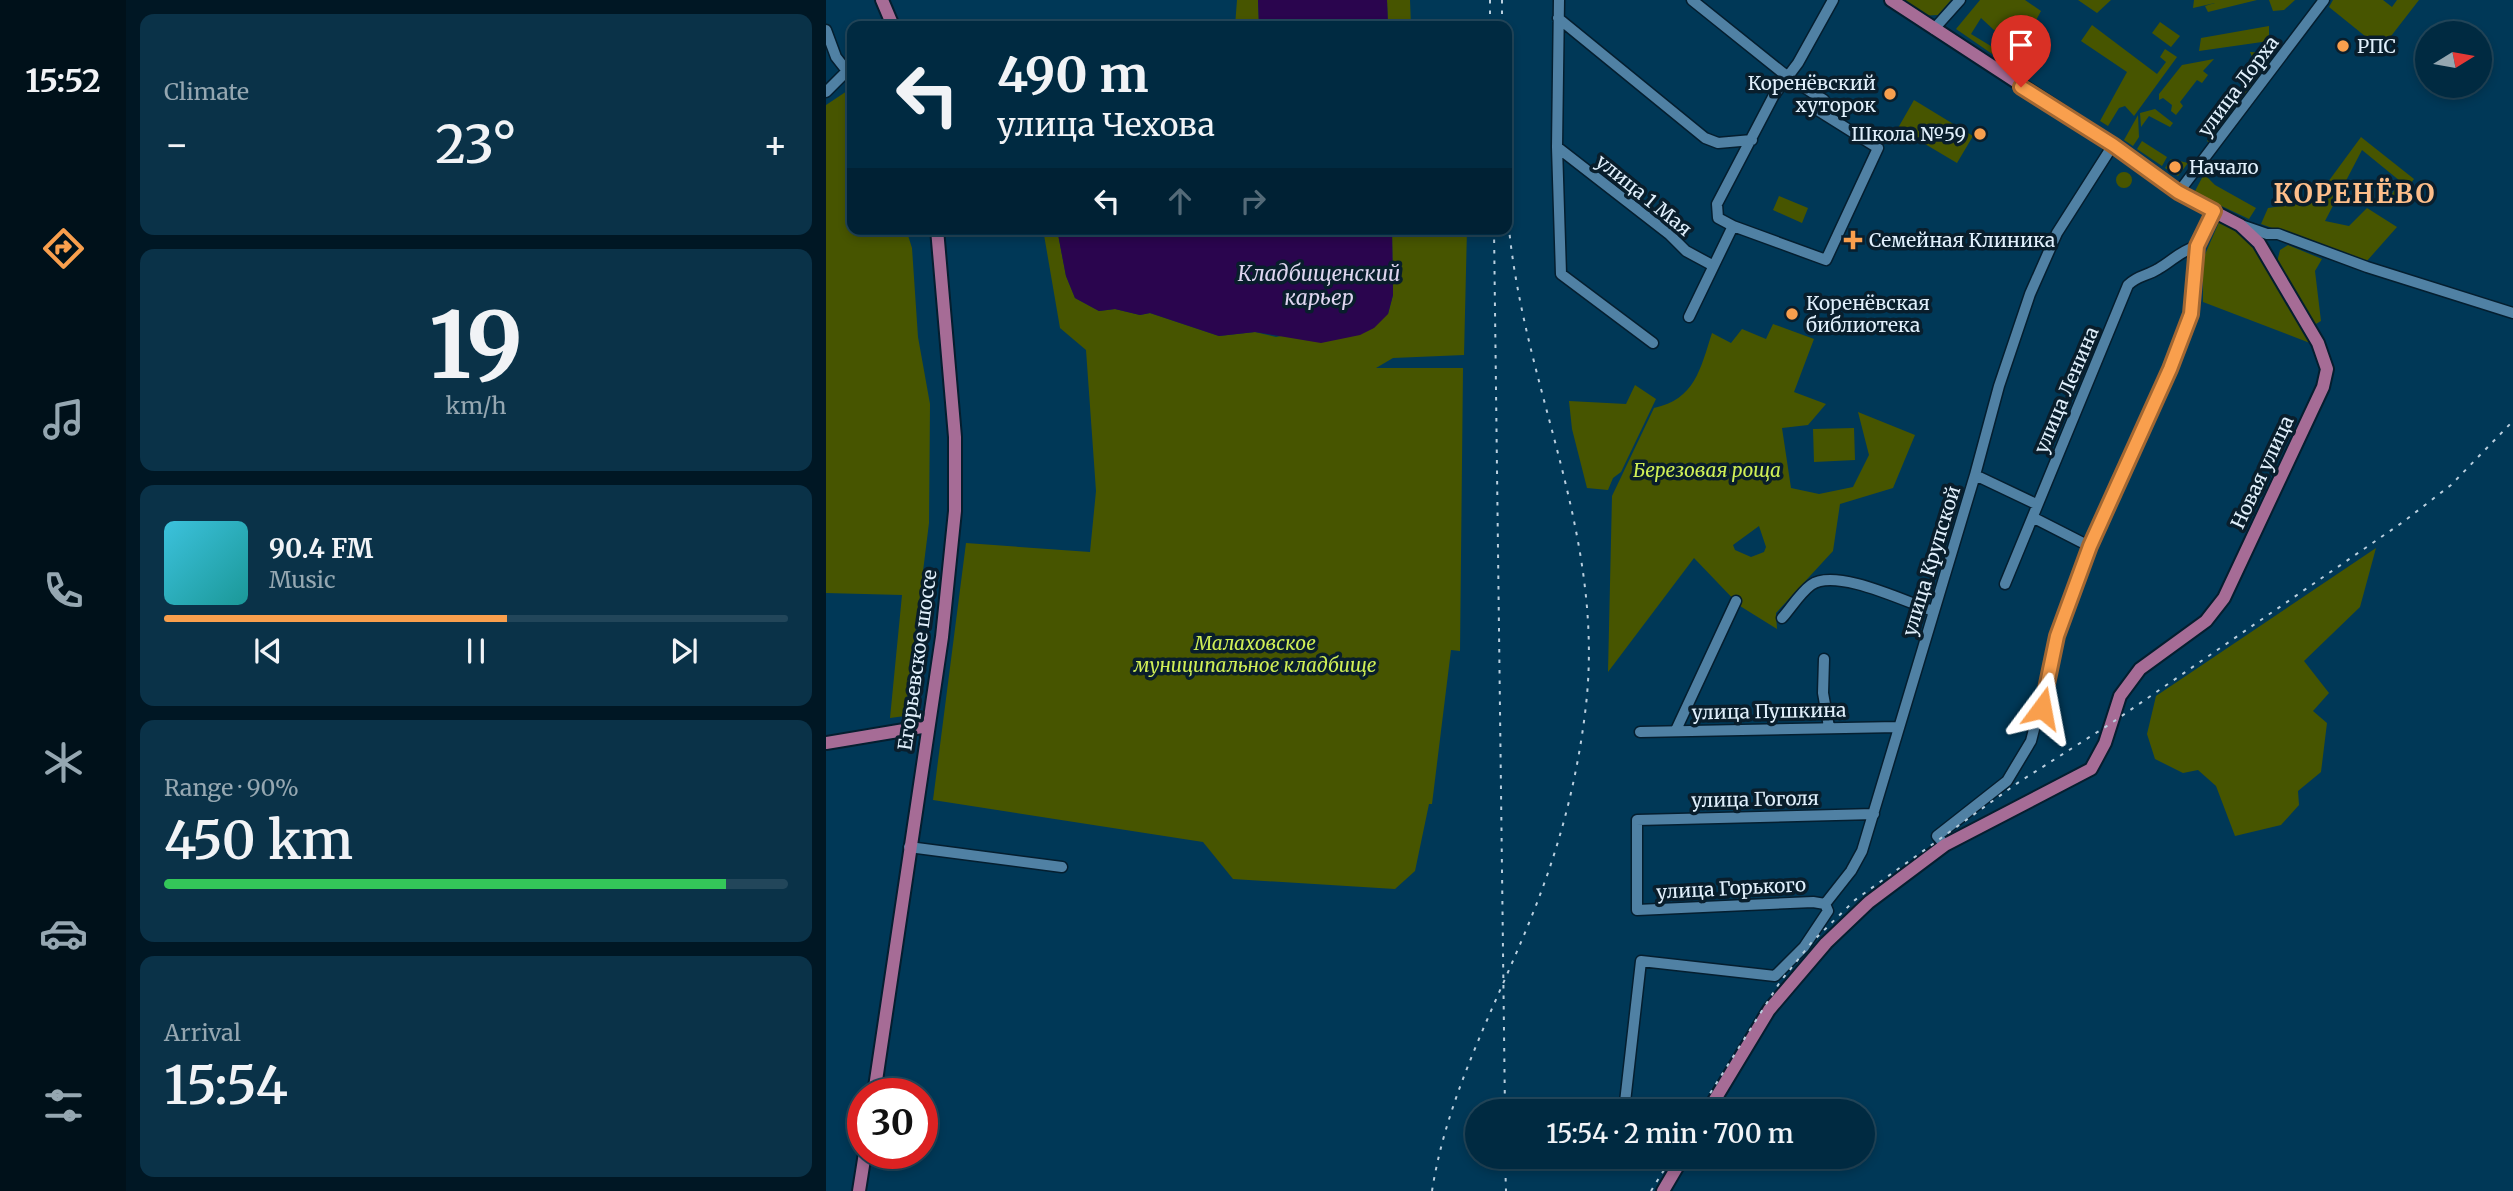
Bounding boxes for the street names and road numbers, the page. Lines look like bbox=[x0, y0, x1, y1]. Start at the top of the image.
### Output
street label: улица Лорха bbox=[2192, 31, 2284, 141]
street label: улица 1 Мая bbox=[1591, 149, 1697, 241]
street label: улица Ленина bbox=[2029, 323, 2103, 457]
street label: Новая улица bbox=[2225, 412, 2299, 532]
street label: улица Крупской bbox=[1897, 483, 1965, 639]
street label: Егорьевское шоссе bbox=[892, 568, 942, 752]
street label: улица Пушкина bbox=[1691, 698, 1847, 724]
street label: улица Гоголя bbox=[1691, 786, 1819, 812]
street label: улица Горького bbox=[1655, 872, 1807, 904]

